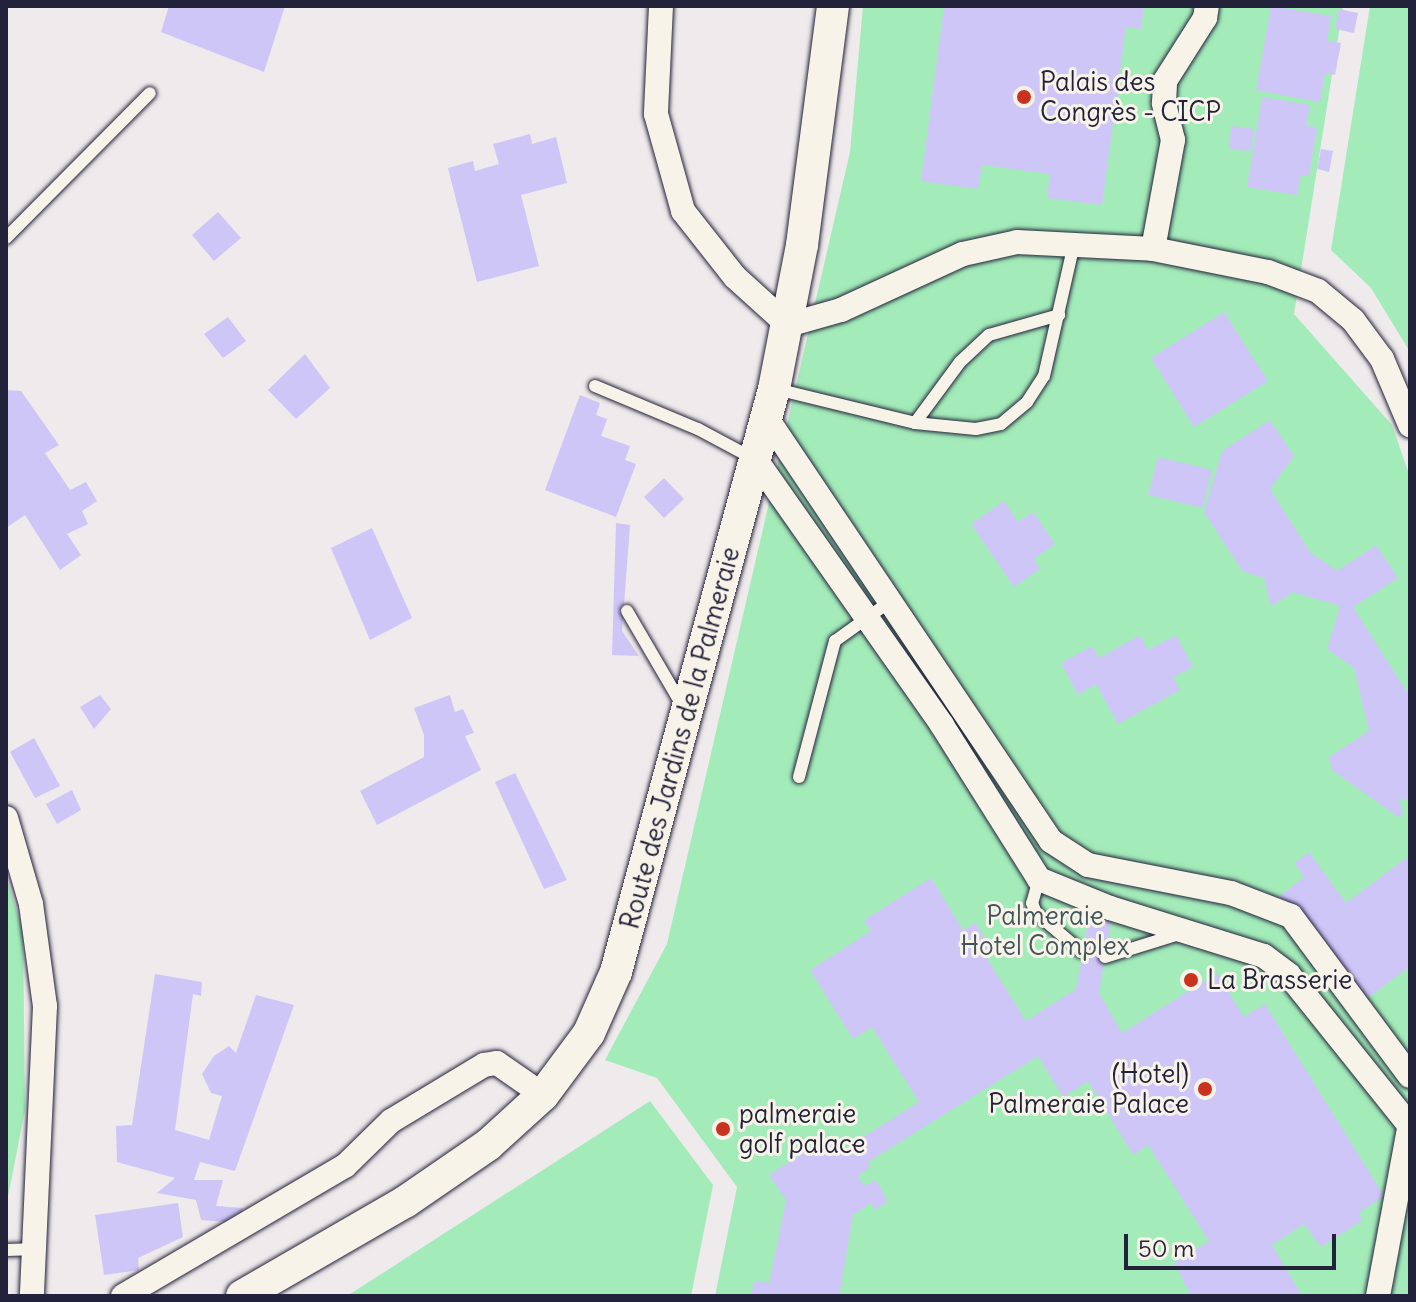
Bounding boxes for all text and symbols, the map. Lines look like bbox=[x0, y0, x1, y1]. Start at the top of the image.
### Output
place label: Palais des Congrès - CICP bbox=[1040, 66, 1221, 128]
marker: Palais des Congrès - CICP bbox=[1015, 88, 1033, 106]
street label: Route des Jardins de la Palmeraie bbox=[614, 544, 746, 932]
park label: Palmeraie Hotel Complex bbox=[960, 900, 1130, 962]
place label: La Brasserie bbox=[1207, 964, 1352, 996]
marker: La Brasserie bbox=[1182, 971, 1200, 989]
place label: (Hotel) Palmeraie Palace bbox=[988, 1058, 1189, 1120]
marker: (Hotel) Palmeraie Palace bbox=[1196, 1080, 1214, 1098]
place label: palmeraie golf palace bbox=[739, 1098, 866, 1160]
marker: palmeraie golf palace bbox=[714, 1120, 732, 1138]
scale bar bbox=[1128, 1218, 1340, 1268]
text: 50 m bbox=[1138, 1233, 1194, 1263]

